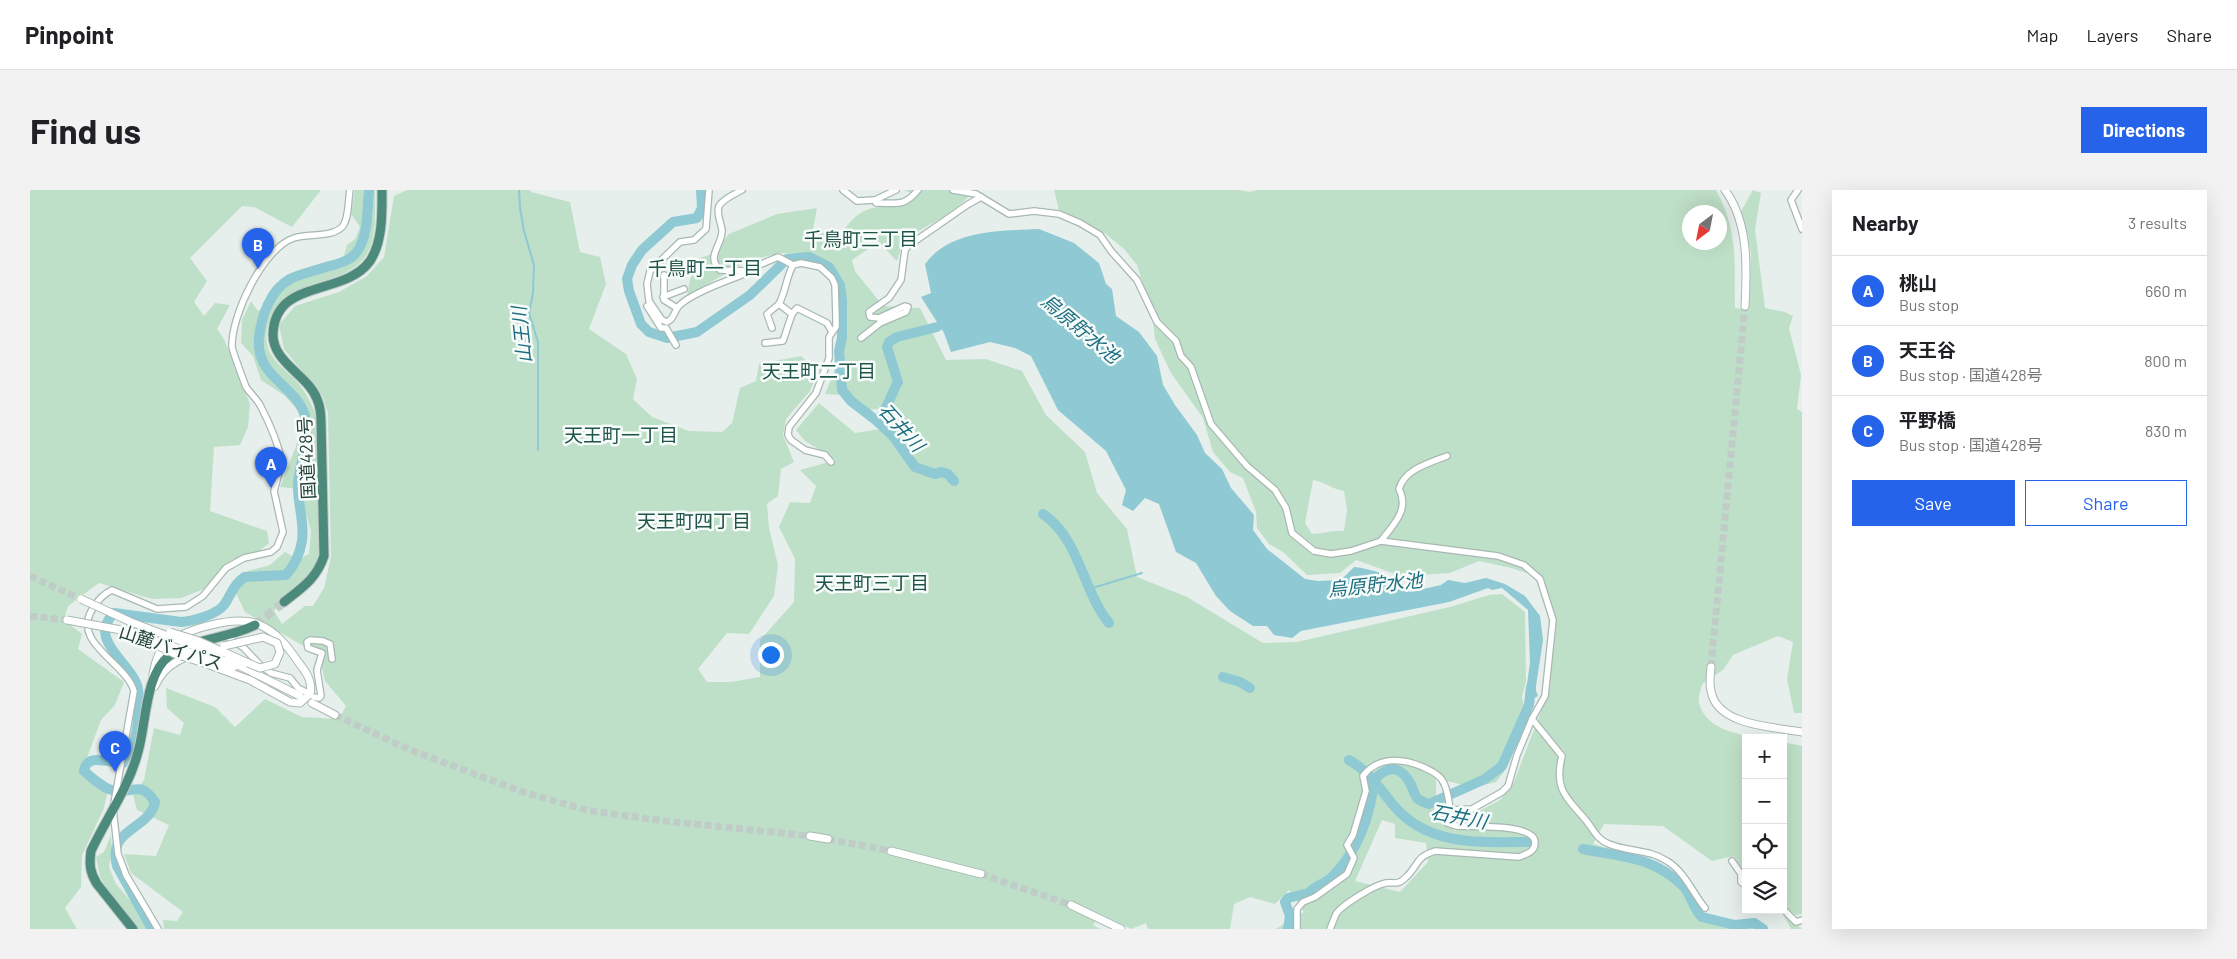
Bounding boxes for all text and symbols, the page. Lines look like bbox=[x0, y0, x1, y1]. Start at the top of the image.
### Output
text: Pinpoint bbox=[25, 20, 114, 49]
text: Map bbox=[2026, 24, 2058, 46]
text: Layers bbox=[2086, 24, 2139, 46]
text: Share bbox=[2167, 24, 2212, 46]
button: Directions bbox=[2081, 107, 2207, 153]
text: Find us bbox=[30, 109, 141, 151]
north arrow bbox=[1682, 205, 1727, 250]
text: Nearby bbox=[1852, 210, 1918, 235]
text: 3 results bbox=[2128, 213, 2187, 232]
district label: 千鳥町三丁目 bbox=[804, 227, 918, 250]
pin: B bbox=[242, 228, 274, 269]
district label: 千鳥町一丁目 bbox=[648, 256, 762, 279]
text: 桃山 bbox=[1899, 271, 1937, 294]
text: A bbox=[1863, 281, 1873, 300]
text: 660 m bbox=[2145, 281, 2187, 300]
water label: 烏原貯水池 bbox=[1037, 289, 1126, 369]
text: Bus stop bbox=[1899, 295, 1959, 314]
water label: 山王川 bbox=[506, 303, 535, 365]
text: 天王谷 bbox=[1899, 338, 1956, 361]
text: B bbox=[1863, 351, 1873, 370]
text: 800 m bbox=[2144, 351, 2187, 370]
district label: 天王町二丁目 bbox=[762, 359, 876, 382]
text: Bus stop · 国道428号 bbox=[1899, 365, 2043, 384]
water label: 石井川 bbox=[874, 398, 931, 457]
text: 平野橋 bbox=[1899, 408, 1956, 431]
street label: 国道428号 bbox=[293, 416, 319, 500]
text: C bbox=[1863, 421, 1873, 440]
text: 830 m bbox=[2145, 421, 2187, 440]
district label: 天王町一丁目 bbox=[564, 423, 678, 446]
text: Bus stop · 国道428号 bbox=[1899, 435, 2043, 454]
pin: A bbox=[255, 447, 287, 488]
button: Save bbox=[1852, 480, 2015, 526]
button: Share bbox=[2025, 480, 2187, 526]
district label: 天王町四丁目 bbox=[637, 509, 751, 532]
water label: 烏原貯水池 bbox=[1327, 567, 1425, 600]
district label: 天王町三丁目 bbox=[815, 571, 929, 594]
street label: 山麓バイパス bbox=[116, 620, 226, 674]
your location bbox=[758, 642, 784, 668]
pin: C bbox=[99, 731, 131, 772]
map controls bbox=[1742, 734, 1787, 914]
button: + bbox=[1742, 734, 1787, 779]
button: − bbox=[1742, 779, 1787, 824]
water label: 石井川 bbox=[1429, 799, 1491, 833]
button: locate bbox=[1742, 824, 1787, 869]
button: layers bbox=[1742, 869, 1787, 914]

